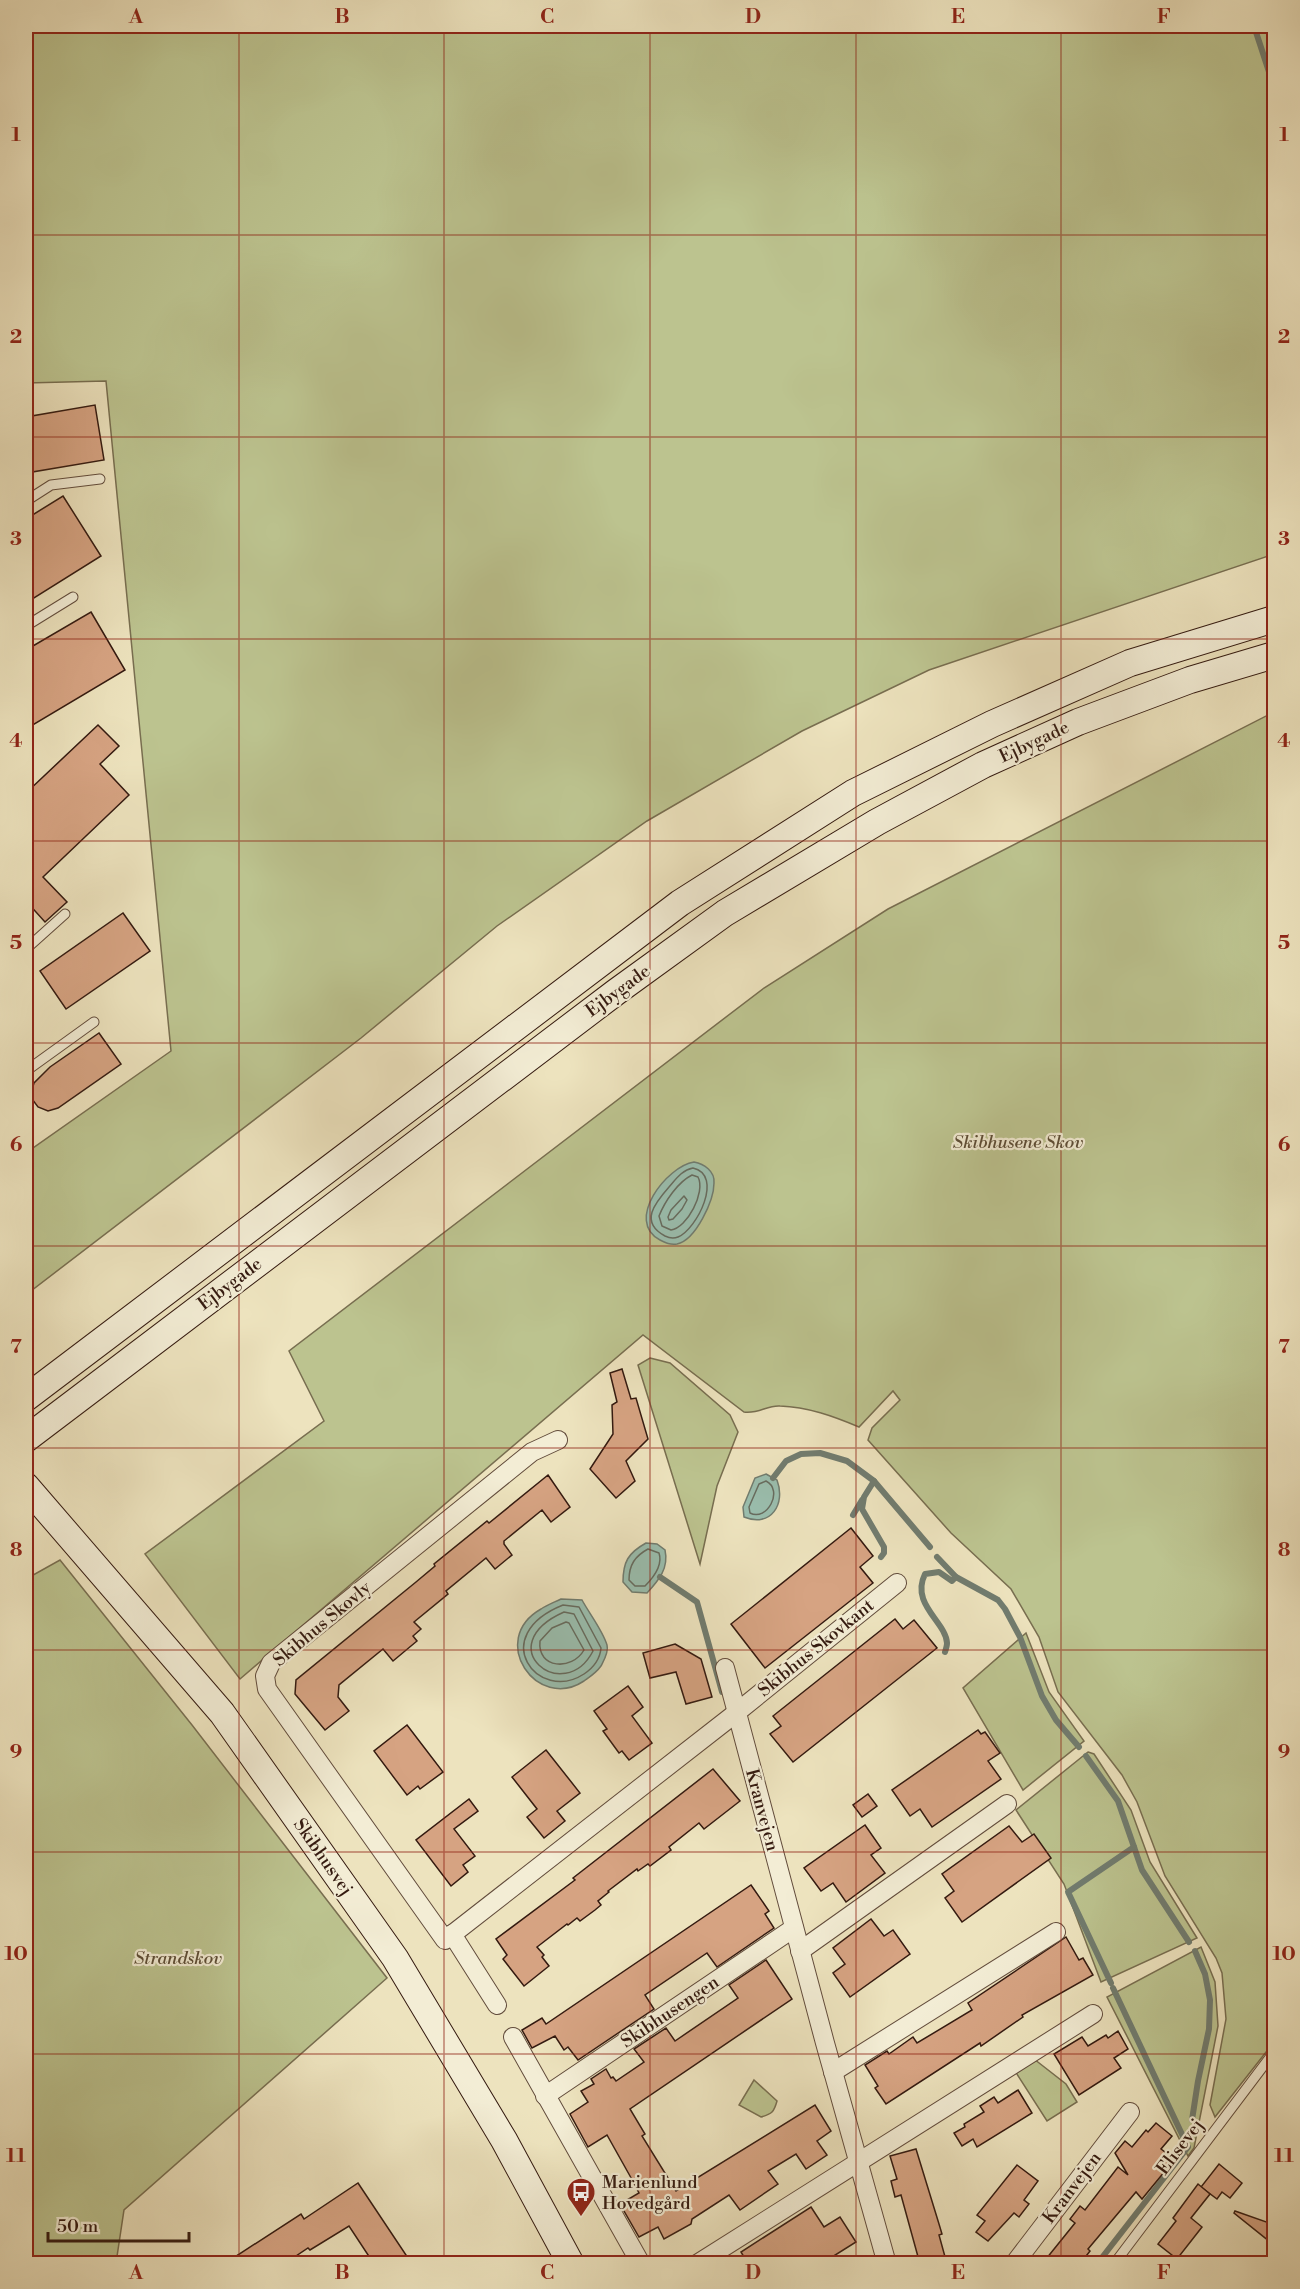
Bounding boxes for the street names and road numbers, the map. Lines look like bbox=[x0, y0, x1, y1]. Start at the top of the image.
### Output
street label: Ejbygade bbox=[995, 716, 1073, 768]
street label: Ejbygade bbox=[581, 960, 655, 1022]
street label: Ejbygade bbox=[193, 1252, 267, 1316]
street label: Skibhus Skovly bbox=[268, 1576, 376, 1672]
street label: Skibhus Skovkant bbox=[753, 1594, 879, 1702]
street label: Kranvejen bbox=[740, 1766, 784, 1854]
street label: Skibhusvej bbox=[288, 1814, 358, 1900]
street label: Skibhusengen bbox=[617, 1971, 724, 2053]
street label: Elisevej bbox=[1151, 2114, 1209, 2180]
street label: Kranvejen bbox=[1038, 2147, 1107, 2228]

